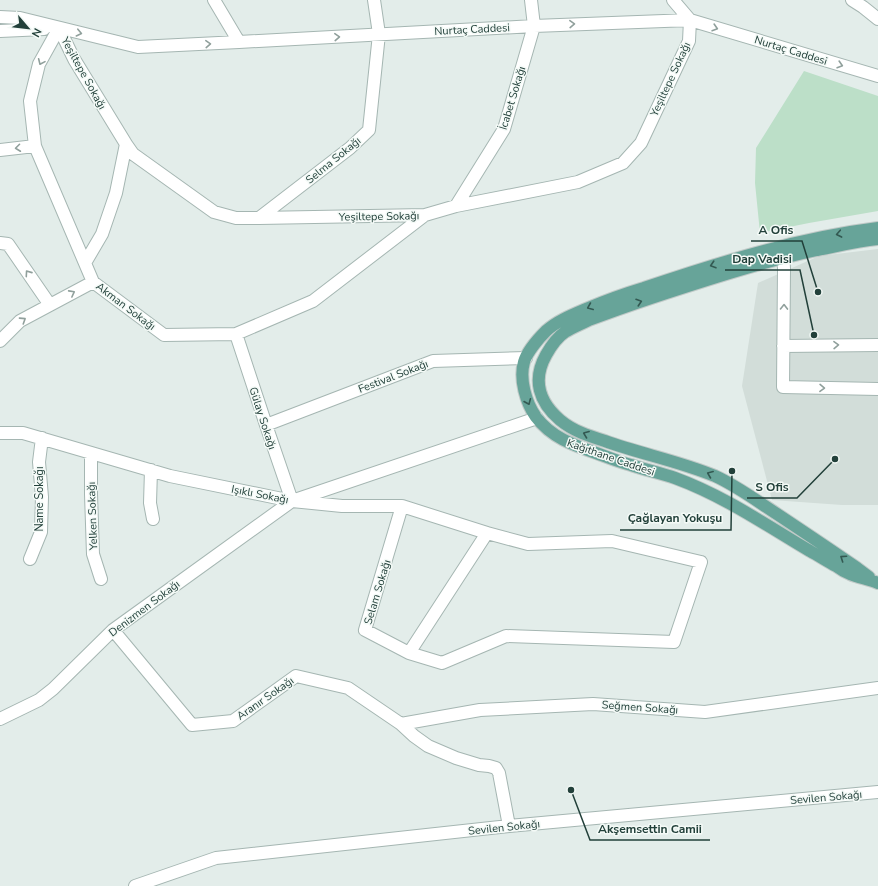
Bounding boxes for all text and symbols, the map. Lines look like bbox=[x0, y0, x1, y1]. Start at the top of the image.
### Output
north arrow bbox=[8, 8, 48, 48]
street label: Nurtaç Caddesi bbox=[434, 20, 510, 39]
one-way arrow bbox=[569, 20, 575, 29]
one-way arrow bbox=[712, 23, 719, 32]
text: N bbox=[28, 25, 45, 40]
one-way arrow bbox=[76, 28, 82, 36]
one-way arrow bbox=[334, 32, 340, 41]
street label: Nurtaç Caddesi bbox=[752, 32, 829, 69]
street label: Yeşiltepe Sokağı bbox=[57, 34, 110, 112]
one-way arrow bbox=[205, 39, 211, 48]
street label: Yeşiltepe Sokağı bbox=[646, 40, 694, 120]
one-way arrow bbox=[37, 58, 45, 65]
one-way arrow bbox=[836, 60, 843, 69]
street label: İcabet Sokağı bbox=[496, 64, 529, 132]
street label: Selma Sokağı bbox=[303, 133, 364, 187]
one-way arrow bbox=[15, 143, 21, 152]
street label: Yeşiltepe Sokağı bbox=[338, 208, 419, 225]
callout: A Ofis bbox=[751, 217, 802, 241]
text: A Ofis bbox=[759, 222, 794, 238]
one-way arrow bbox=[836, 229, 843, 238]
callout: Dap Vadisi bbox=[725, 246, 800, 270]
text: Dap Vadisi bbox=[732, 251, 792, 267]
one-way arrow bbox=[710, 260, 717, 269]
one-way arrow bbox=[26, 270, 33, 277]
street label: Akman Sokağı bbox=[93, 279, 159, 334]
one-way arrow bbox=[67, 291, 75, 298]
one-way arrow bbox=[636, 298, 643, 307]
one-way arrow bbox=[587, 302, 595, 310]
one-way arrow bbox=[780, 304, 788, 310]
one-way arrow bbox=[19, 317, 26, 325]
one-way arrow bbox=[833, 341, 839, 349]
street label: Festival Sokağı bbox=[356, 356, 430, 397]
one-way arrow bbox=[819, 384, 825, 392]
street label: Gülay Sokağı bbox=[245, 385, 280, 451]
one-way arrow bbox=[524, 399, 532, 406]
one-way arrow bbox=[582, 431, 589, 439]
street label: Kağıthane Caddesi bbox=[565, 435, 657, 480]
street label: Name Sokağı bbox=[32, 466, 47, 532]
one-way arrow bbox=[706, 471, 713, 479]
callout: S Ofis bbox=[747, 474, 797, 498]
text: S Ofis bbox=[755, 479, 789, 495]
street label: Yelken Sokağı bbox=[84, 482, 101, 551]
street label: Işıklı Sokağı bbox=[230, 482, 290, 507]
callout: Çağlayan Yokuşu bbox=[620, 506, 731, 530]
text: Çağlayan Yokuşu bbox=[628, 510, 722, 526]
one-way arrow bbox=[840, 555, 847, 563]
street label: Selam Sokağı bbox=[360, 558, 394, 626]
street label: Denizmen Sokağı bbox=[106, 577, 183, 640]
street label: Aranır Sokağı bbox=[234, 673, 297, 724]
street label: Seğmen Sokağı bbox=[601, 697, 679, 718]
street label: Sevilen Sokağı bbox=[790, 787, 863, 808]
street label: Sevilen Sokağı bbox=[467, 816, 541, 839]
callout: Akşemsettin Camii bbox=[590, 816, 710, 840]
text: Akşemsettin Camii bbox=[598, 821, 702, 837]

